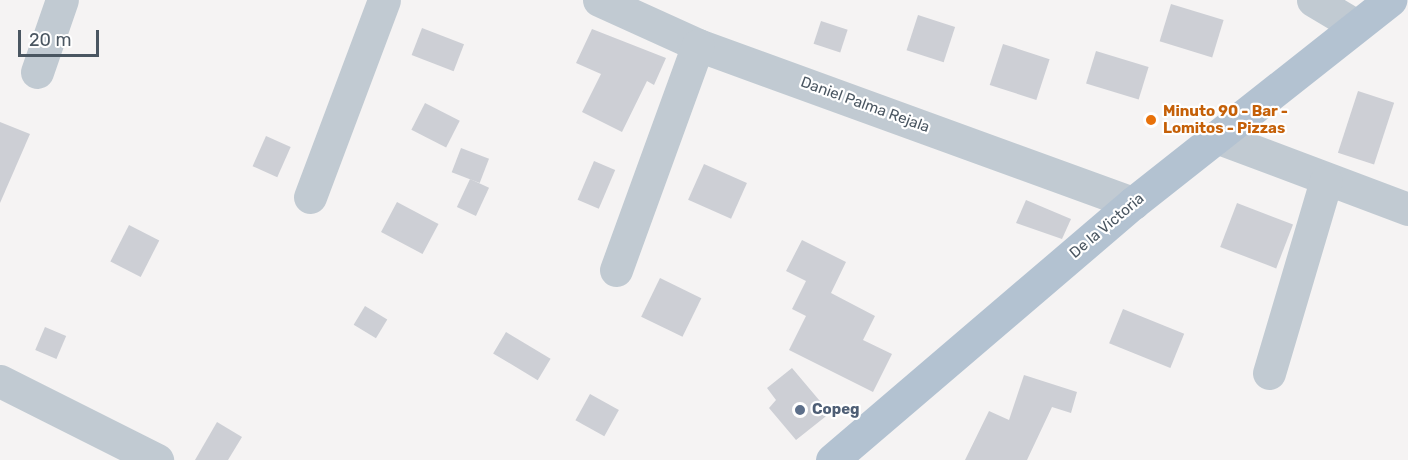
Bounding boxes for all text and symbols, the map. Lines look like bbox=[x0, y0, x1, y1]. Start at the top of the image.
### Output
scale bar bbox=[21, 18, 102, 56]
text: 20 m bbox=[29, 29, 71, 51]
street label: Daniel Palma Rejala bbox=[798, 73, 932, 137]
place label: Minuto 90 - Bar - Lomitos - Pizzas bbox=[1163, 102, 1288, 137]
marker: Minuto 90 - Bar - Lomitos - Pizzas bbox=[1144, 113, 1158, 127]
street label: De la Victoria bbox=[1066, 190, 1148, 262]
place label: Copeg bbox=[812, 401, 860, 419]
marker: Copeg bbox=[793, 403, 807, 417]

